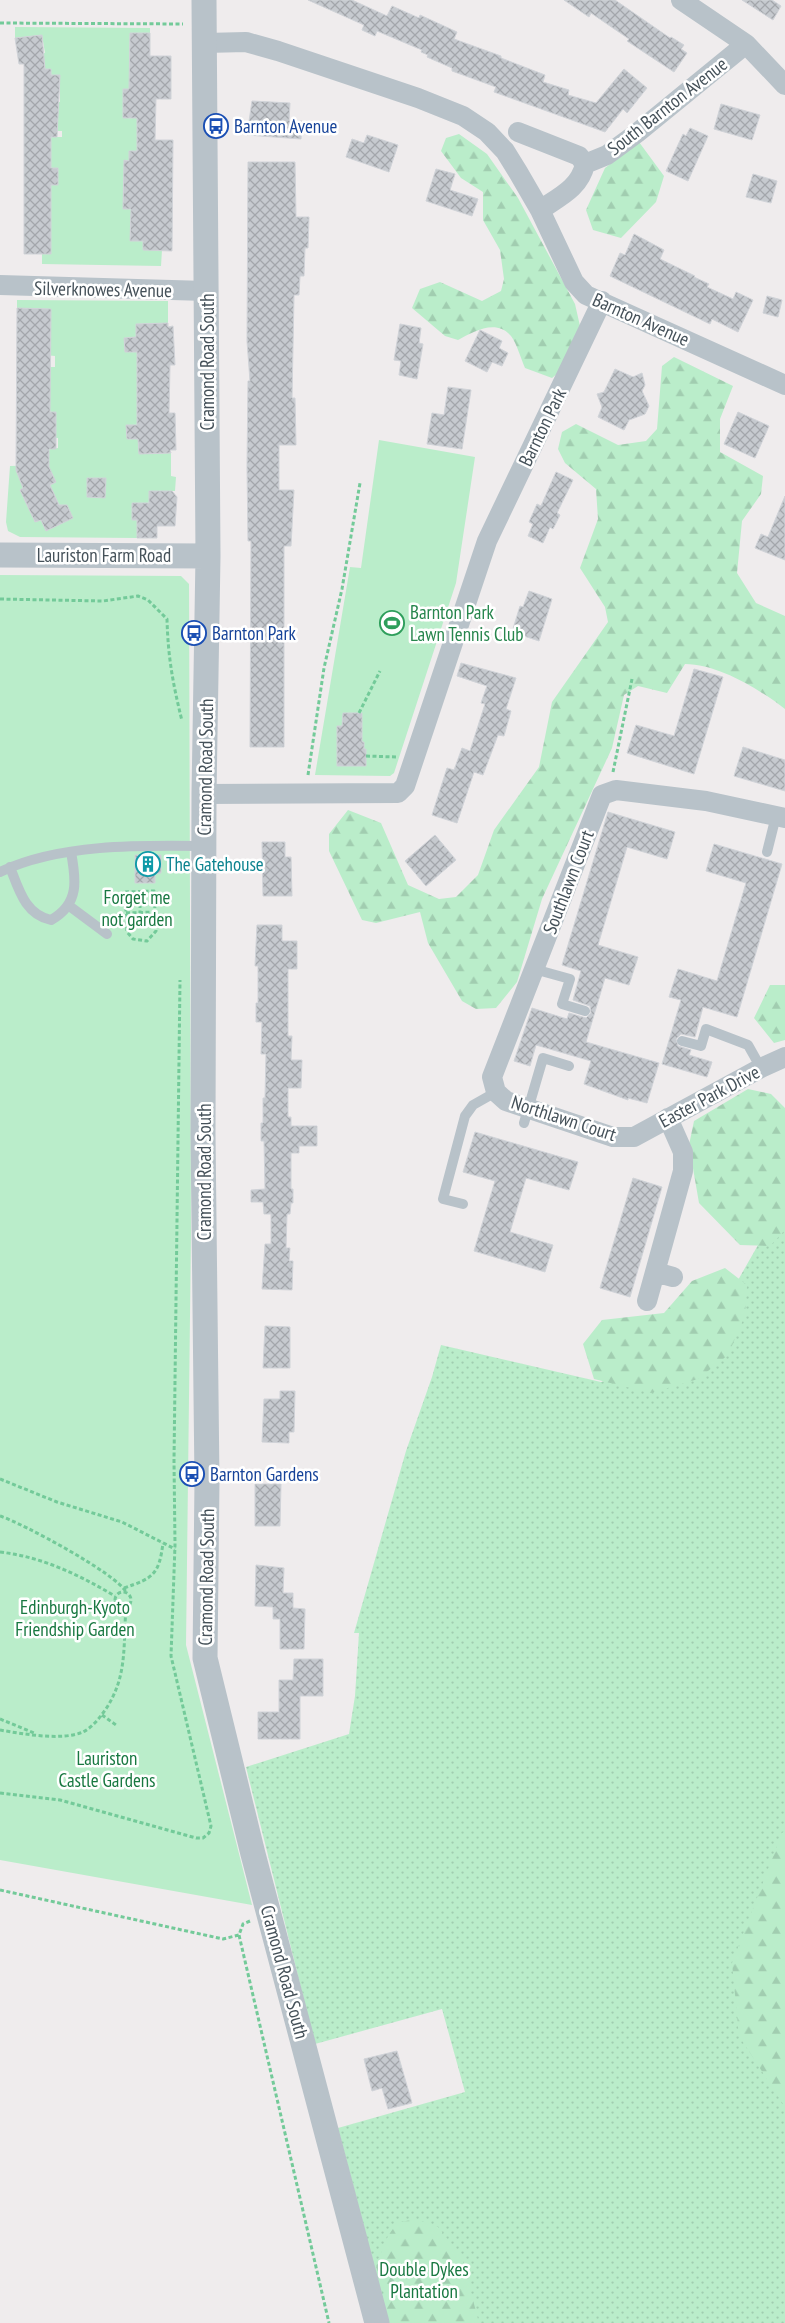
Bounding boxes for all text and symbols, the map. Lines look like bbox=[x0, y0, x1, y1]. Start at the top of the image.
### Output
street label: South Barnton Avenue bbox=[602, 52, 732, 160]
bus stop icon: Barnton Avenue bbox=[203, 113, 229, 139]
place label: Barnton Avenue bbox=[234, 114, 337, 138]
street label: Silverknowes Avenue bbox=[34, 276, 172, 302]
street label: Barnton Avenue bbox=[589, 287, 693, 351]
street label: Cramond Road South bbox=[195, 293, 219, 431]
street label: Barnton Park bbox=[513, 383, 571, 470]
street label: Lauriston Farm Road bbox=[37, 543, 171, 567]
place label: Barnton Park Lawn Tennis Club bbox=[410, 600, 524, 646]
sports icon: Barnton Park Lawn Tennis Club bbox=[379, 610, 405, 636]
bus stop icon: Barnton Park bbox=[181, 620, 207, 646]
place label: Barnton Park bbox=[212, 621, 297, 645]
street label: Cramond Road South bbox=[192, 698, 218, 836]
street label: Southlawn Court bbox=[537, 826, 599, 937]
building icon: The Gatehouse bbox=[135, 851, 161, 877]
place label: The Gatehouse bbox=[166, 852, 264, 876]
park label: Forget me not garden bbox=[101, 885, 173, 931]
street label: Easter Park Drive bbox=[655, 1059, 764, 1133]
street label: Northlawn Court bbox=[509, 1090, 620, 1146]
street label: Cramond Road South bbox=[192, 1103, 216, 1241]
bus stop icon: Barnton Gardens bbox=[179, 1461, 205, 1487]
place label: Barnton Gardens bbox=[210, 1462, 319, 1486]
street label: Cramond Road South bbox=[193, 1508, 219, 1646]
park label: Edinburgh-Kyoto Friendship Garden bbox=[15, 1595, 135, 1641]
park label: Lauriston Castle Gardens bbox=[59, 1746, 156, 1792]
street label: Cramond Road South bbox=[256, 1903, 314, 2041]
park label: Double Dykes Plantation bbox=[379, 2257, 469, 2303]

